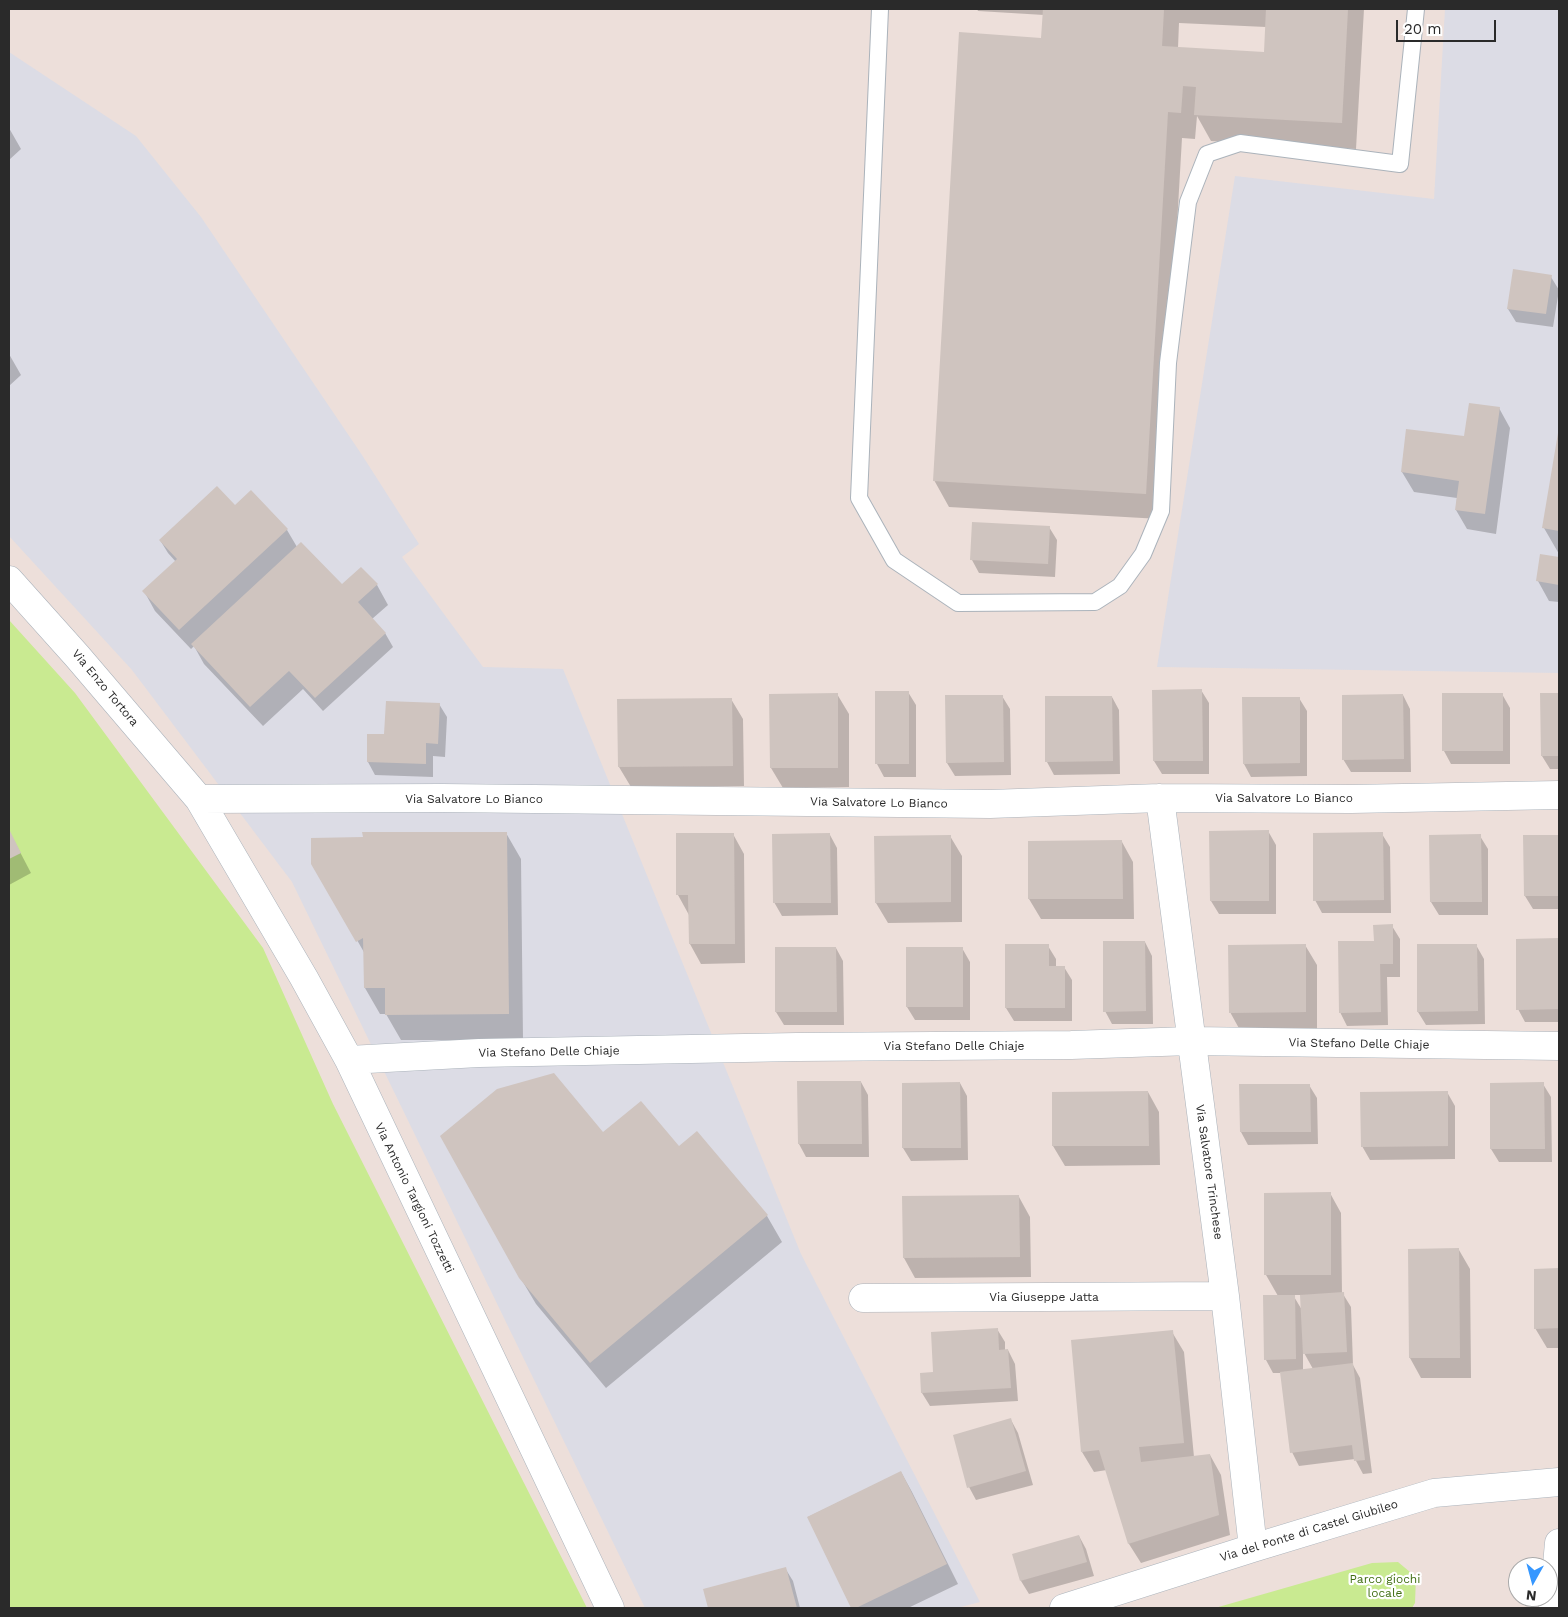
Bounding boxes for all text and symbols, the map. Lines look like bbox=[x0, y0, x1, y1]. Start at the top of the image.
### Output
scale bar bbox=[1398, 10, 1498, 42]
text: 20 m bbox=[1404, 20, 1442, 38]
street label: Via Enzo Tortora bbox=[69, 647, 141, 729]
street label: Via Salvatore Lo Bianco bbox=[1215, 791, 1353, 805]
street label: Via Salvatore Lo Bianco bbox=[405, 792, 543, 806]
street label: Via Salvatore Lo Bianco bbox=[810, 795, 948, 811]
street label: Via Stefano Delle Chiaje bbox=[1288, 1036, 1430, 1052]
street label: Via Stefano Delle Chiaje bbox=[884, 1039, 1024, 1053]
street label: Via Stefano Delle Chiaje bbox=[478, 1044, 620, 1060]
street label: Via Salvatore Trinchese bbox=[1192, 1103, 1226, 1241]
street label: Via Antonio Targioni Tozzetti bbox=[371, 1121, 457, 1275]
street label: Via Giuseppe Jatta bbox=[989, 1290, 1099, 1304]
street label: Via del Ponte di Castel Giubileo bbox=[1218, 1497, 1400, 1565]
north arrow bbox=[1508, 1557, 1558, 1607]
park label: Parco giochi locale bbox=[1350, 1572, 1420, 1600]
text: N bbox=[1525, 1587, 1537, 1604]

